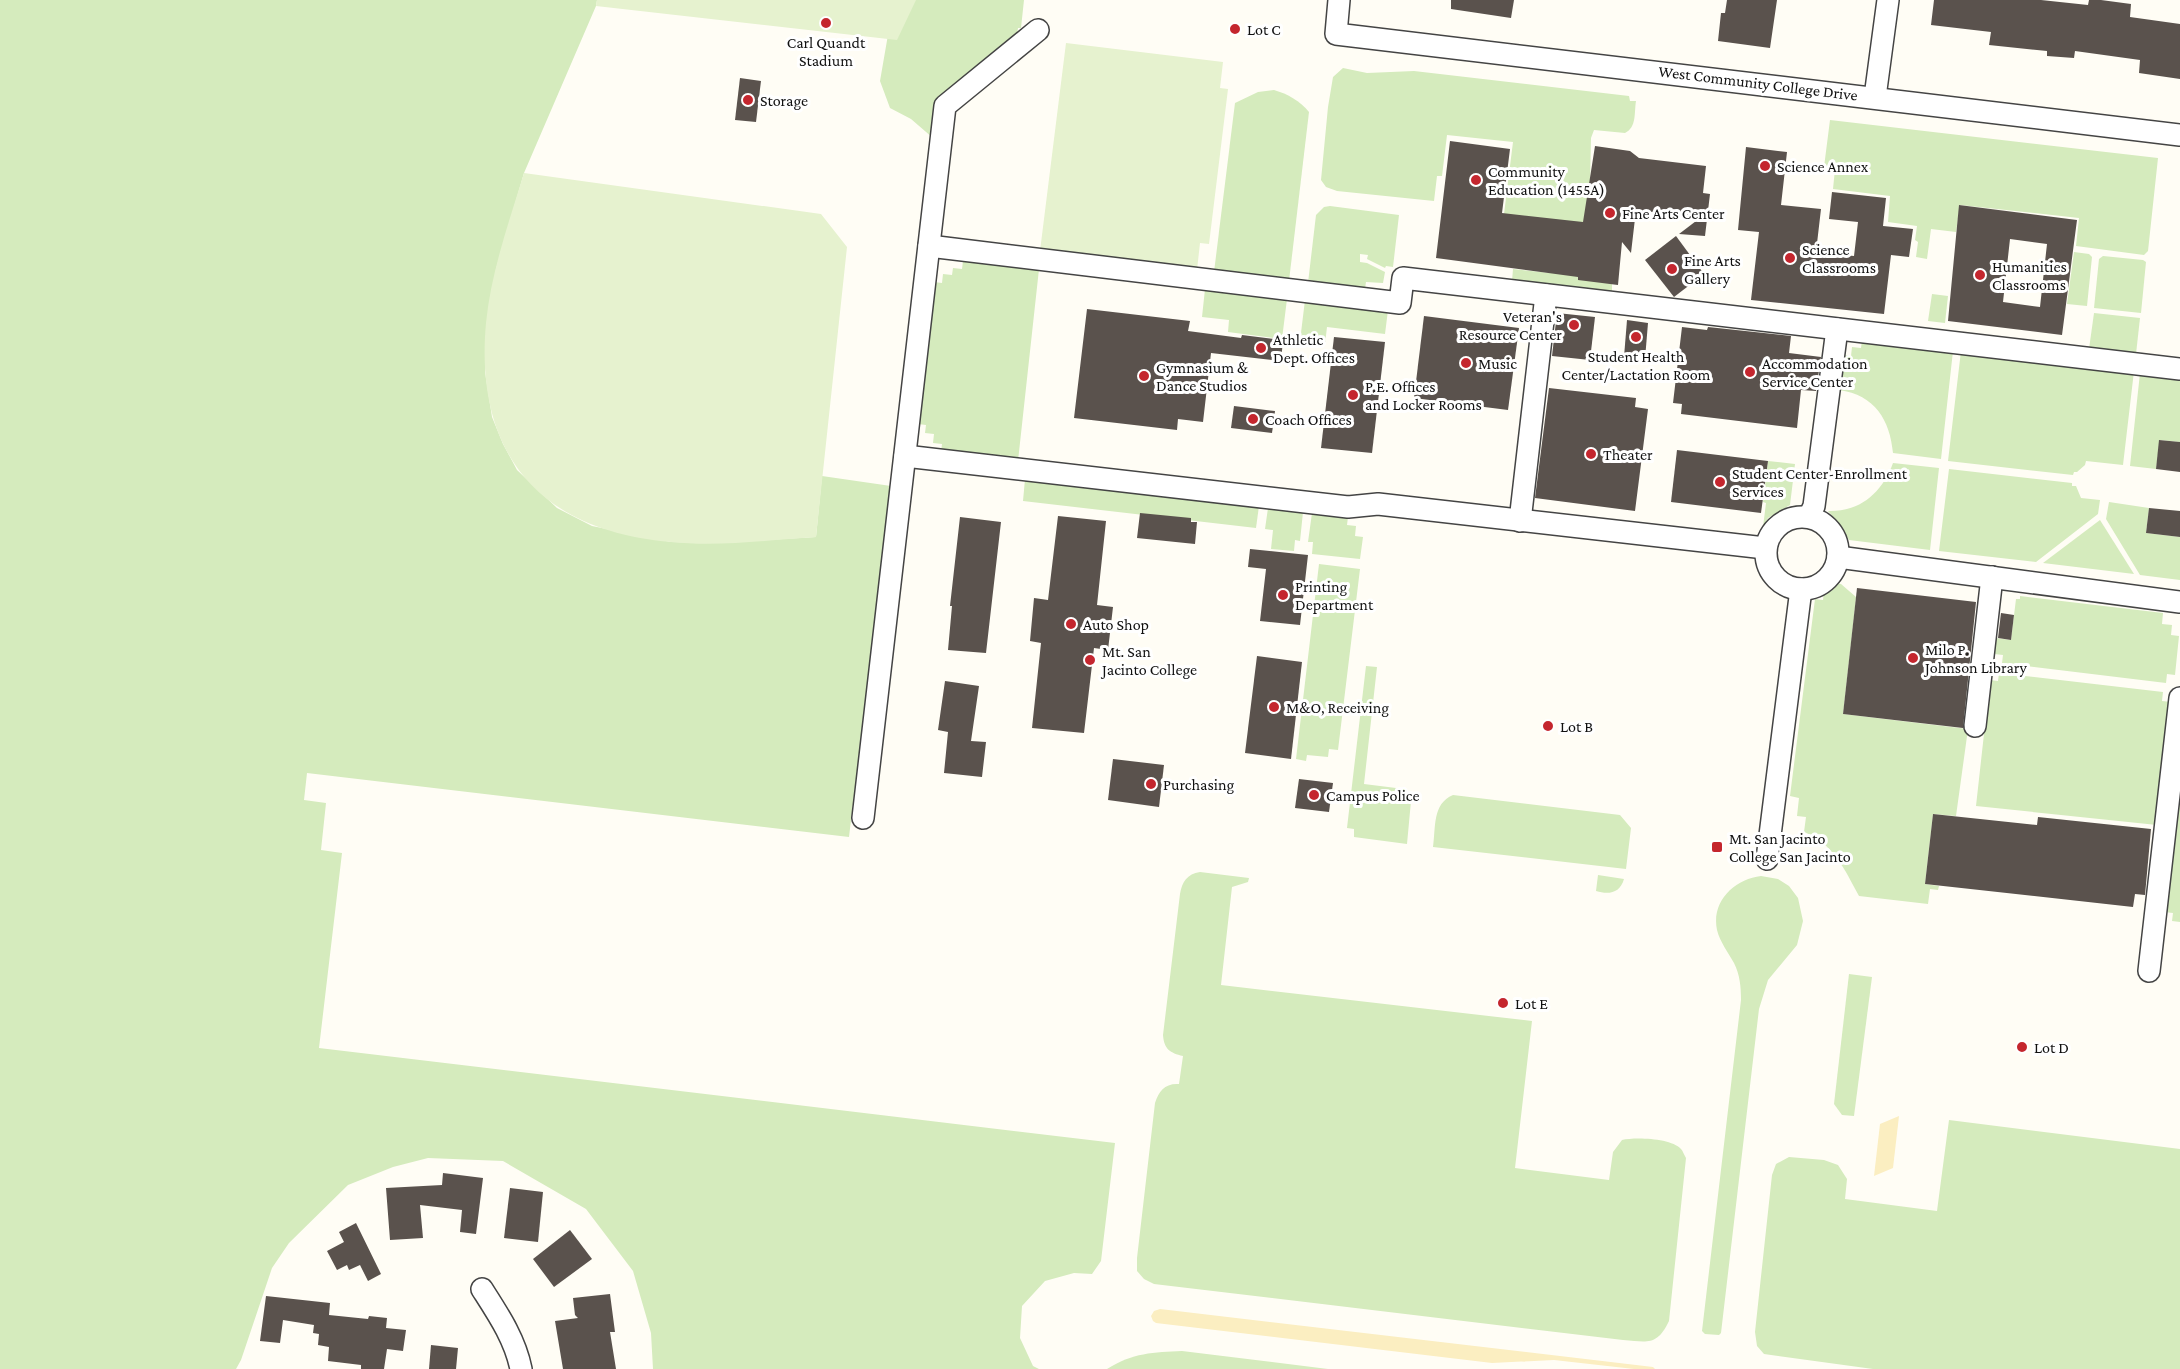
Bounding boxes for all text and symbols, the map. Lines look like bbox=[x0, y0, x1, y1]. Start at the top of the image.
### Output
marker: Carl Quandt Stadium bbox=[819, 16, 833, 30]
place label: Lot C bbox=[1247, 21, 1281, 38]
marker: Lot C bbox=[1228, 22, 1242, 36]
place label: Carl Quandt Stadium bbox=[787, 34, 866, 69]
street label: West Community College Drive bbox=[1657, 62, 1859, 105]
place label: Storage bbox=[760, 92, 808, 110]
marker: Storage bbox=[741, 93, 755, 107]
place label: Science Annex bbox=[1777, 158, 1869, 175]
marker: Science Annex bbox=[1758, 159, 1772, 173]
place label: Community Education (1455A) bbox=[1488, 163, 1605, 199]
marker: Community Education (1455A) bbox=[1469, 173, 1483, 187]
place label: Fine Arts Center bbox=[1622, 205, 1725, 222]
marker: Fine Arts Center bbox=[1603, 206, 1617, 220]
place label: Science Classrooms bbox=[1802, 241, 1876, 276]
marker: Science Classrooms bbox=[1783, 251, 1797, 265]
place label: Fine Arts Gallery bbox=[1684, 252, 1741, 288]
place label: Humanities Classrooms bbox=[1992, 258, 2067, 293]
marker: Fine Arts Gallery bbox=[1665, 262, 1679, 276]
marker: Humanities Classrooms bbox=[1973, 268, 1987, 282]
place label: Veteran's Resource Center bbox=[1459, 308, 1562, 343]
marker: Veteran's Resource Center bbox=[1567, 318, 1581, 332]
marker: Student Health Center/Lactation Room bbox=[1629, 330, 1643, 344]
place label: Athletic Dept. Offices bbox=[1273, 331, 1355, 367]
marker: Athletic Dept. Offices bbox=[1254, 341, 1268, 355]
place label: Student Health Center/Lactation Room bbox=[1562, 348, 1711, 383]
place label: Music bbox=[1478, 355, 1517, 372]
place label: Accommodation Service Center bbox=[1762, 355, 1868, 390]
marker: Music bbox=[1459, 356, 1473, 370]
place label: Gymnasium & Dance Studios bbox=[1156, 359, 1249, 394]
marker: Accommodation Service Center bbox=[1743, 365, 1757, 379]
marker: Gymnasium & Dance Studios bbox=[1137, 369, 1151, 383]
place label: P.E. Offices and Locker Rooms bbox=[1365, 378, 1482, 413]
marker: P.E. Offices and Locker Rooms bbox=[1346, 388, 1360, 402]
place label: Coach Offices bbox=[1265, 411, 1352, 428]
marker: Coach Offices bbox=[1246, 412, 1260, 426]
place label: Theater bbox=[1603, 446, 1653, 463]
marker: Theater bbox=[1584, 447, 1598, 461]
place label: Student Center-Enrollment Services bbox=[1732, 465, 1908, 500]
marker: Student Center-Enrollment Services bbox=[1713, 475, 1727, 489]
place label: Printing Department bbox=[1295, 578, 1374, 614]
marker: Printing Department bbox=[1276, 588, 1290, 602]
place label: Auto Shop bbox=[1083, 616, 1149, 634]
marker: Auto Shop bbox=[1064, 617, 1078, 631]
place label: Milo P. Johnson Library bbox=[1923, 641, 2028, 677]
place label: Mt. San Jacinto College bbox=[1100, 643, 1197, 679]
marker: Milo P. Johnson Library bbox=[1906, 651, 1920, 665]
marker: Mt. San Jacinto College bbox=[1083, 653, 1097, 667]
place label: M&O, Receiving bbox=[1286, 699, 1389, 717]
marker: M&O, Receiving bbox=[1267, 700, 1281, 714]
place label: Lot B bbox=[1560, 718, 1593, 735]
marker: Lot B bbox=[1541, 719, 1555, 733]
place label: Purchasing bbox=[1163, 776, 1234, 794]
marker: Purchasing bbox=[1144, 777, 1158, 791]
place label: Campus Police bbox=[1326, 787, 1419, 805]
marker: Campus Police bbox=[1307, 788, 1321, 802]
place label: Mt. San Jacinto College San Jacinto bbox=[1729, 830, 1851, 866]
marker: Mt. San Jacinto College San Jacinto bbox=[1710, 840, 1724, 854]
place label: Lot E bbox=[1515, 995, 1548, 1012]
marker: Lot E bbox=[1496, 996, 1510, 1010]
place label: Lot D bbox=[2034, 1039, 2069, 1056]
marker: Lot D bbox=[2015, 1040, 2029, 1054]

